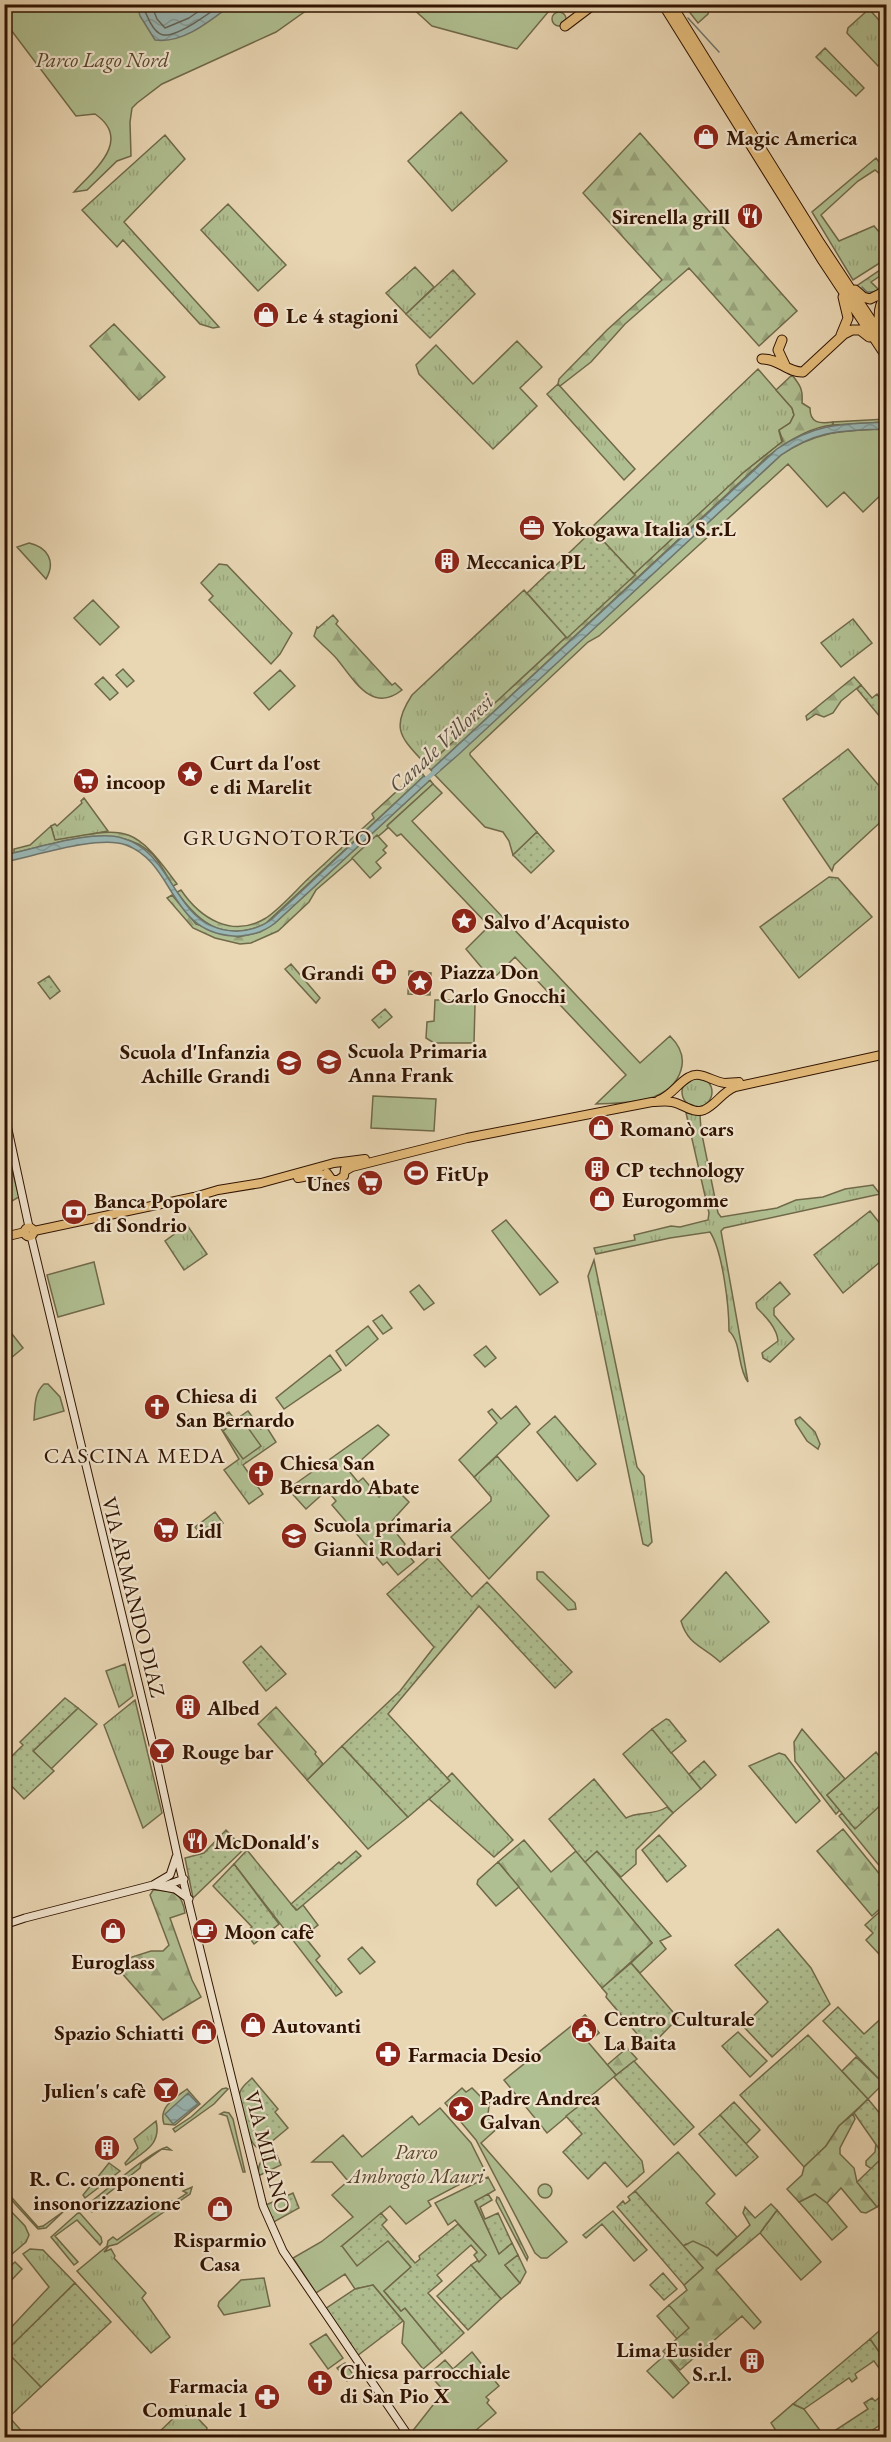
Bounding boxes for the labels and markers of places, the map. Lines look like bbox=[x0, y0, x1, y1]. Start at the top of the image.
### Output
shop icon: Magic America bbox=[691, 122, 721, 152]
place label: Magic America bbox=[726, 124, 858, 151]
restaurant icon: Sirenella grill bbox=[735, 201, 765, 231]
place label: Sirenella grill bbox=[612, 203, 730, 230]
shop icon: Le 4 stagioni bbox=[251, 300, 281, 330]
place label: Le 4 stagioni bbox=[286, 302, 398, 329]
office icon: Yokogawa Italia S.r.L bbox=[517, 513, 547, 543]
place label: Yokogawa Italia S.r.L bbox=[552, 515, 736, 542]
building icon: Meccanica PL bbox=[432, 546, 462, 576]
place label: Meccanica PL bbox=[466, 548, 586, 575]
place label: Curt da l'ost e di Marelit bbox=[210, 749, 321, 800]
place icon: Curt da l'ost e di Marelit bbox=[175, 759, 205, 789]
supermarket icon: incoop bbox=[71, 766, 101, 796]
place label: incoop bbox=[106, 768, 166, 795]
place icon: Salvo d'Acquisto bbox=[449, 906, 479, 936]
place label: Salvo d'Acquisto bbox=[484, 908, 630, 935]
pharmacy icon: Grandi bbox=[369, 957, 399, 987]
place label: Piazza Don Carlo Gnocchi bbox=[440, 958, 566, 1009]
place label: Grandi bbox=[302, 959, 364, 986]
place icon: Piazza Don Carlo Gnocchi bbox=[405, 968, 435, 998]
place label: Scuola Primaria Anna Frank bbox=[347, 1037, 488, 1088]
place label: Scuola d'Infanzia Achille Grandi bbox=[120, 1038, 271, 1089]
school or university icon: Scuola Primaria Anna Frank bbox=[314, 1047, 344, 1077]
school or university icon: Scuola d'Infanzia Achille Grandi bbox=[274, 1048, 304, 1078]
shop icon: Romanò cars bbox=[586, 1113, 616, 1143]
place label: Romanò cars bbox=[620, 1115, 734, 1142]
building icon: CP technology bbox=[582, 1154, 612, 1184]
place label: CP technology bbox=[616, 1156, 745, 1183]
sports icon: FitUp bbox=[401, 1158, 431, 1188]
place label: FitUp bbox=[436, 1160, 489, 1187]
supermarket icon: Unes bbox=[355, 1168, 385, 1198]
place label: Unes bbox=[306, 1170, 350, 1197]
shop icon: Eurogomme bbox=[587, 1184, 617, 1214]
place label: Eurogomme bbox=[622, 1186, 728, 1213]
place label: Banca Popolare di Sondrio bbox=[94, 1187, 228, 1238]
bank icon: Banca Popolare di Sondrio bbox=[59, 1197, 89, 1227]
place label: Chiesa di San Bernardo bbox=[176, 1382, 295, 1433]
church icon: Chiesa di San Bernardo bbox=[142, 1392, 172, 1422]
place label: Chiesa San Bernardo Abate bbox=[280, 1449, 419, 1500]
church icon: Chiesa San Bernardo Abate bbox=[246, 1459, 276, 1489]
place label: Scuola primaria Gianni Rodari bbox=[314, 1511, 453, 1562]
supermarket icon: Lidl bbox=[151, 1515, 181, 1545]
place label: Lidl bbox=[186, 1517, 222, 1544]
school or university icon: Scuola primaria Gianni Rodari bbox=[279, 1521, 309, 1551]
building icon: Albed bbox=[173, 1692, 203, 1722]
place label: Albed bbox=[206, 1694, 260, 1721]
bar icon: Rouge bar bbox=[147, 1736, 177, 1766]
place label: Rouge bar bbox=[182, 1738, 274, 1765]
restaurant icon: McDonald's bbox=[180, 1826, 210, 1856]
place label: McDonald's bbox=[214, 1828, 319, 1855]
shop icon: Euroglass bbox=[98, 1916, 128, 1946]
cafe icon: Moon cafè bbox=[190, 1916, 220, 1946]
place label: Moon cafè bbox=[224, 1918, 314, 1945]
place label: Euroglass bbox=[71, 1948, 155, 1975]
place label: Centro Culturale La Baita bbox=[604, 2005, 755, 2056]
shop icon: Autovanti bbox=[238, 2010, 268, 2040]
place label: Autovanti bbox=[271, 2012, 361, 2039]
public building icon: Centro Culturale La Baita bbox=[569, 2015, 599, 2045]
shop icon: Spazio Schiatti bbox=[189, 2017, 219, 2047]
place label: Spazio Schiatti bbox=[54, 2019, 184, 2046]
pharmacy icon: Farmacia Desio bbox=[373, 2039, 403, 2069]
place label: Farmacia Desio bbox=[408, 2041, 542, 2068]
bar icon: Julien's cafè bbox=[151, 2075, 181, 2105]
place label: Julien's cafè bbox=[42, 2077, 146, 2104]
place label: Padre Andrea Galvan bbox=[480, 2084, 601, 2135]
place icon: Padre Andrea Galvan bbox=[446, 2094, 476, 2124]
building icon: R. C. componenti insonorizzazione bbox=[92, 2133, 122, 2163]
place label: R. C. componenti insonorizzazione bbox=[29, 2165, 185, 2216]
shop icon: Risparmio Casa bbox=[205, 2194, 235, 2224]
place label: Risparmio Casa bbox=[174, 2226, 267, 2277]
place label: Lima Eusider S.r.l. bbox=[616, 2336, 732, 2387]
building icon: Lima Eusider S.r.l. bbox=[737, 2346, 767, 2376]
place label: Chiesa parrocchiale di San Pio X bbox=[340, 2358, 510, 2409]
church icon: Chiesa parrocchiale di San Pio X bbox=[305, 2368, 335, 2398]
place label: Farmacia Comunale 1 bbox=[142, 2372, 249, 2423]
pharmacy icon: Farmacia Comunale 1 bbox=[252, 2382, 282, 2412]

